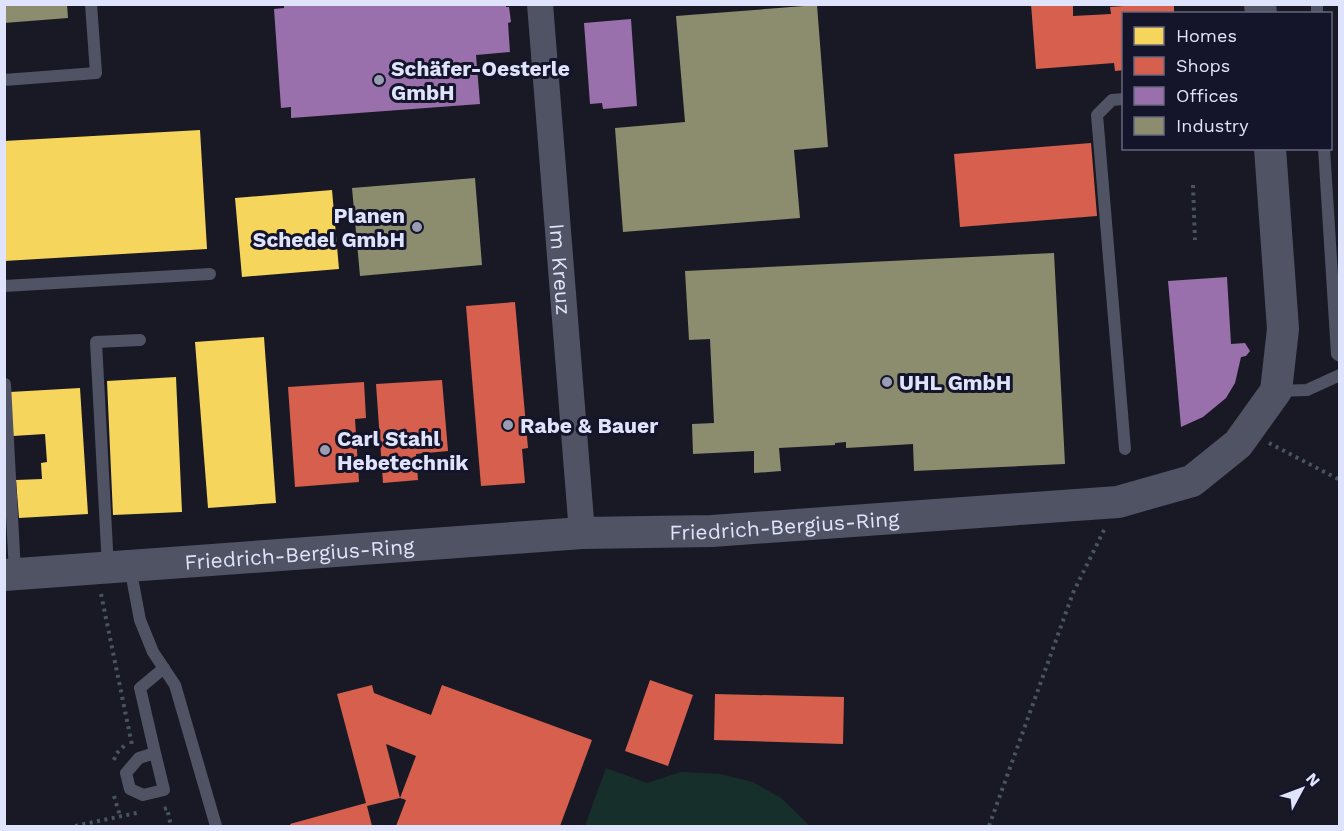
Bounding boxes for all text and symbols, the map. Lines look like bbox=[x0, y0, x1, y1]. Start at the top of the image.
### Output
legend bbox=[1122, 12, 1332, 150]
text: Homes bbox=[1176, 25, 1237, 46]
text: Shops bbox=[1176, 55, 1230, 76]
place label: Schäfer-Oesterle GmbH bbox=[391, 56, 570, 105]
marker: Schäfer-Oesterle GmbH bbox=[372, 73, 386, 87]
text: Offices bbox=[1176, 85, 1238, 106]
text: Industry bbox=[1176, 115, 1249, 136]
place label: Planen Schedel GmbH bbox=[253, 203, 405, 252]
marker: Planen Schedel GmbH bbox=[410, 220, 424, 234]
street label: Im Kreuz bbox=[545, 222, 577, 316]
place label: UHL GmbH bbox=[899, 370, 1011, 395]
marker: UHL GmbH bbox=[880, 375, 894, 389]
place label: Rabe & Bauer bbox=[520, 413, 658, 438]
marker: Rabe & Bauer bbox=[501, 418, 515, 432]
place label: Carl Stahl Hebetechnik bbox=[337, 426, 469, 475]
marker: Carl Stahl Hebetechnik bbox=[318, 443, 332, 457]
street label: Friedrich-Bergius-Ring bbox=[669, 505, 901, 544]
street label: Friedrich-Bergius-Ring bbox=[184, 533, 416, 574]
north arrow bbox=[1272, 759, 1332, 819]
text: N bbox=[1302, 769, 1324, 790]

